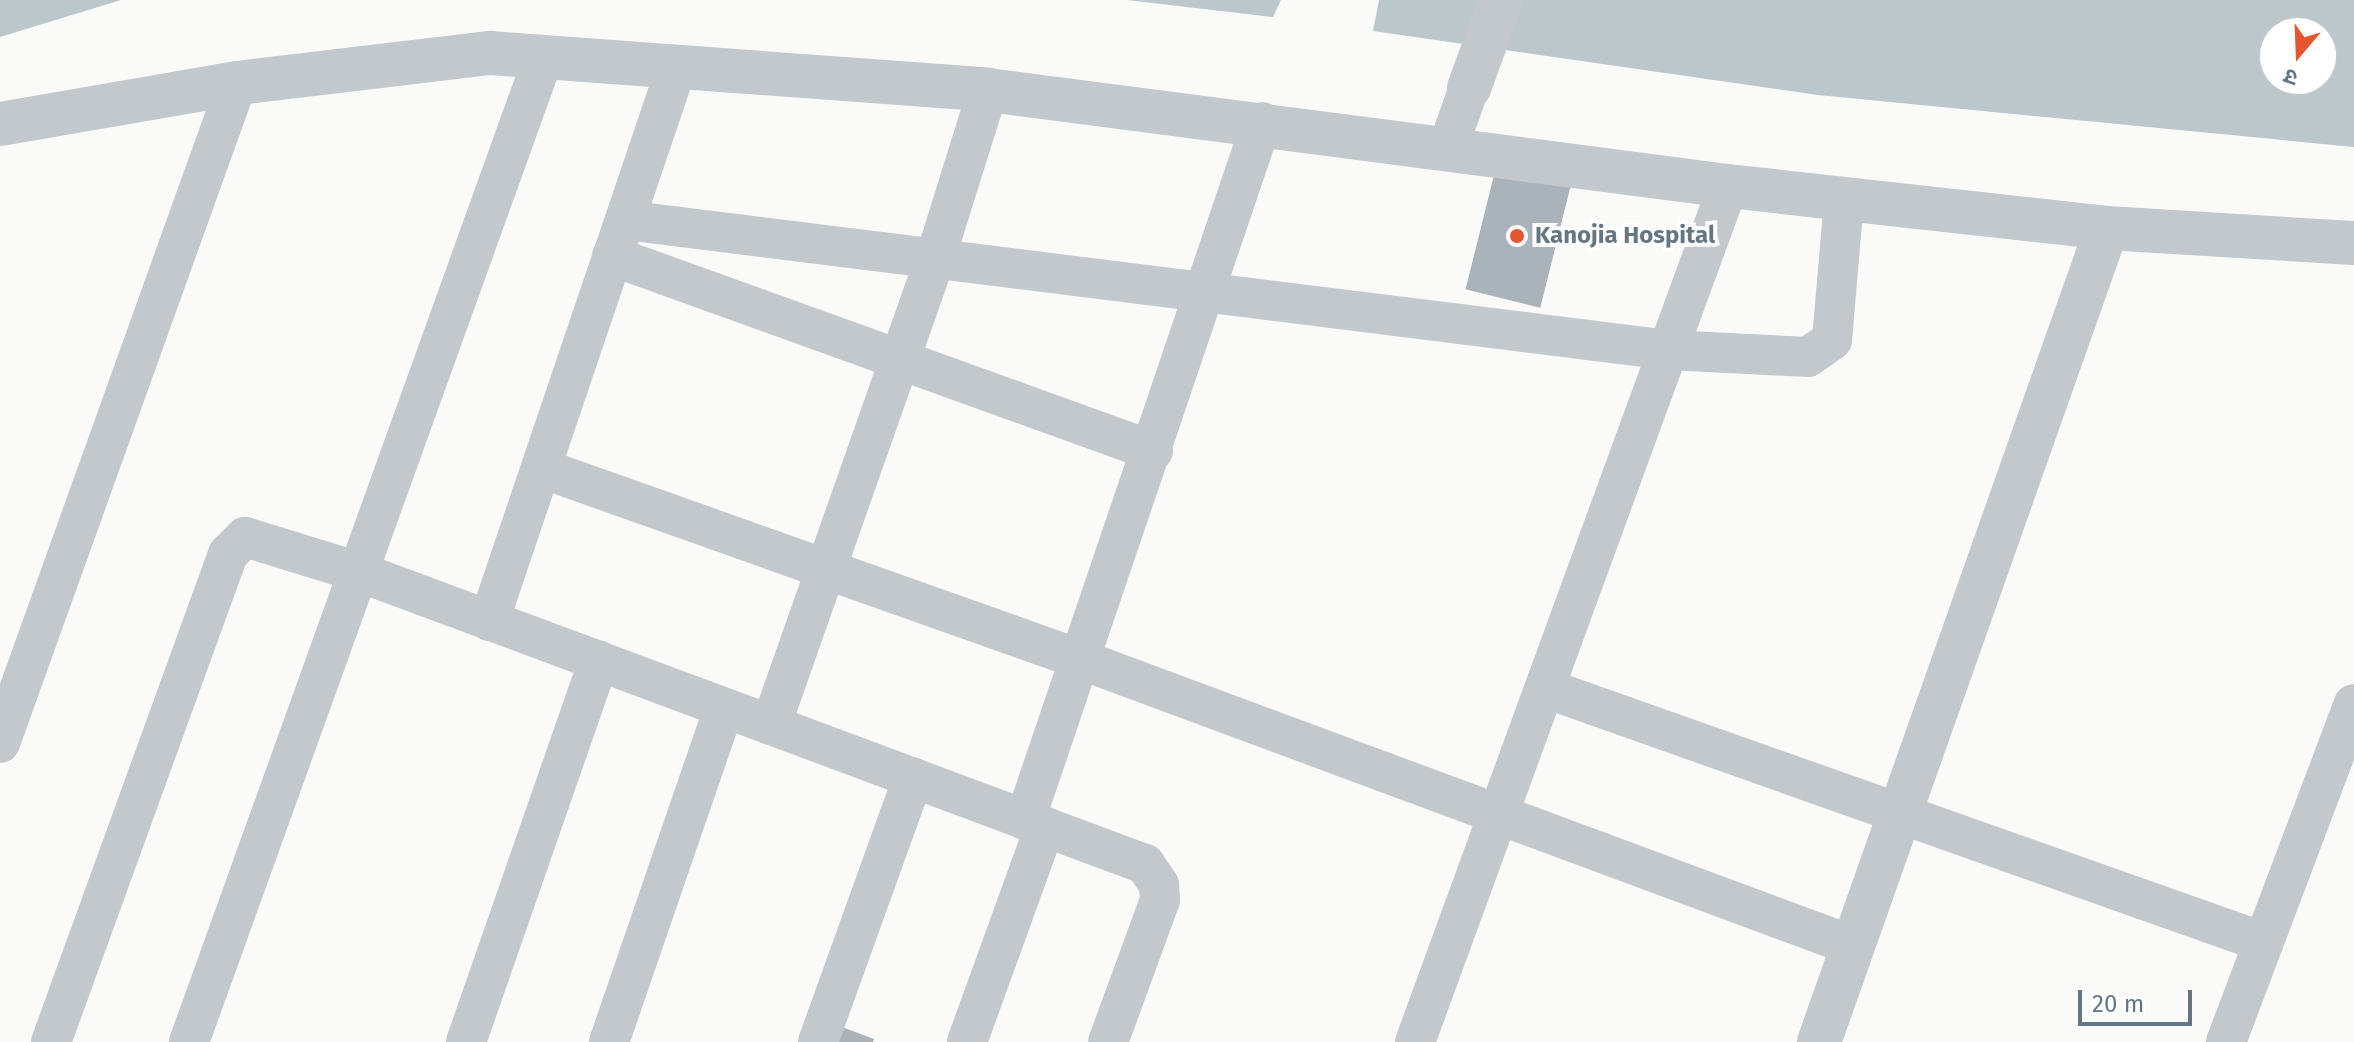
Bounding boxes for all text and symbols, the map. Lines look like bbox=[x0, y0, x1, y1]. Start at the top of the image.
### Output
north arrow bbox=[2258, 16, 2338, 96]
text: उ bbox=[2280, 62, 2301, 92]
place label: Kanojia Hospital bbox=[1535, 222, 1715, 250]
marker: Kanojia Hospital bbox=[1506, 225, 1528, 247]
scale bar bbox=[2082, 974, 2196, 1024]
text: 20 m bbox=[2092, 990, 2144, 1018]

